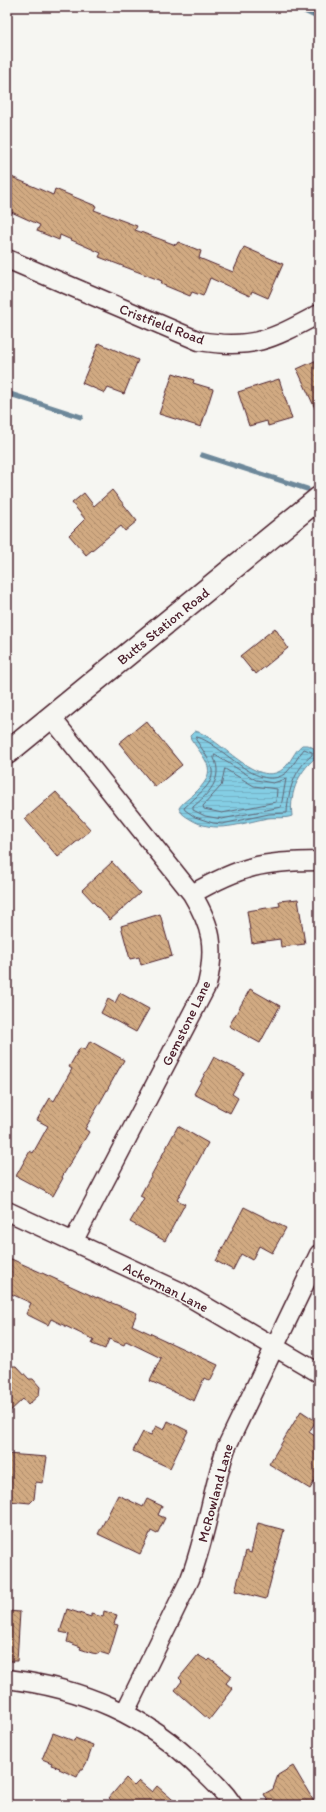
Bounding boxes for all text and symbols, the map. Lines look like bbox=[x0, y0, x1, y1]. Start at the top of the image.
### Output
street label: Cristfield Road bbox=[117, 300, 207, 349]
street label: Butts Station Road bbox=[114, 584, 213, 669]
street label: Gemstone Lane bbox=[158, 977, 215, 1069]
street label: Ackerman Lane bbox=[120, 1259, 211, 1316]
street label: McRowland Lane bbox=[194, 1442, 237, 1544]

